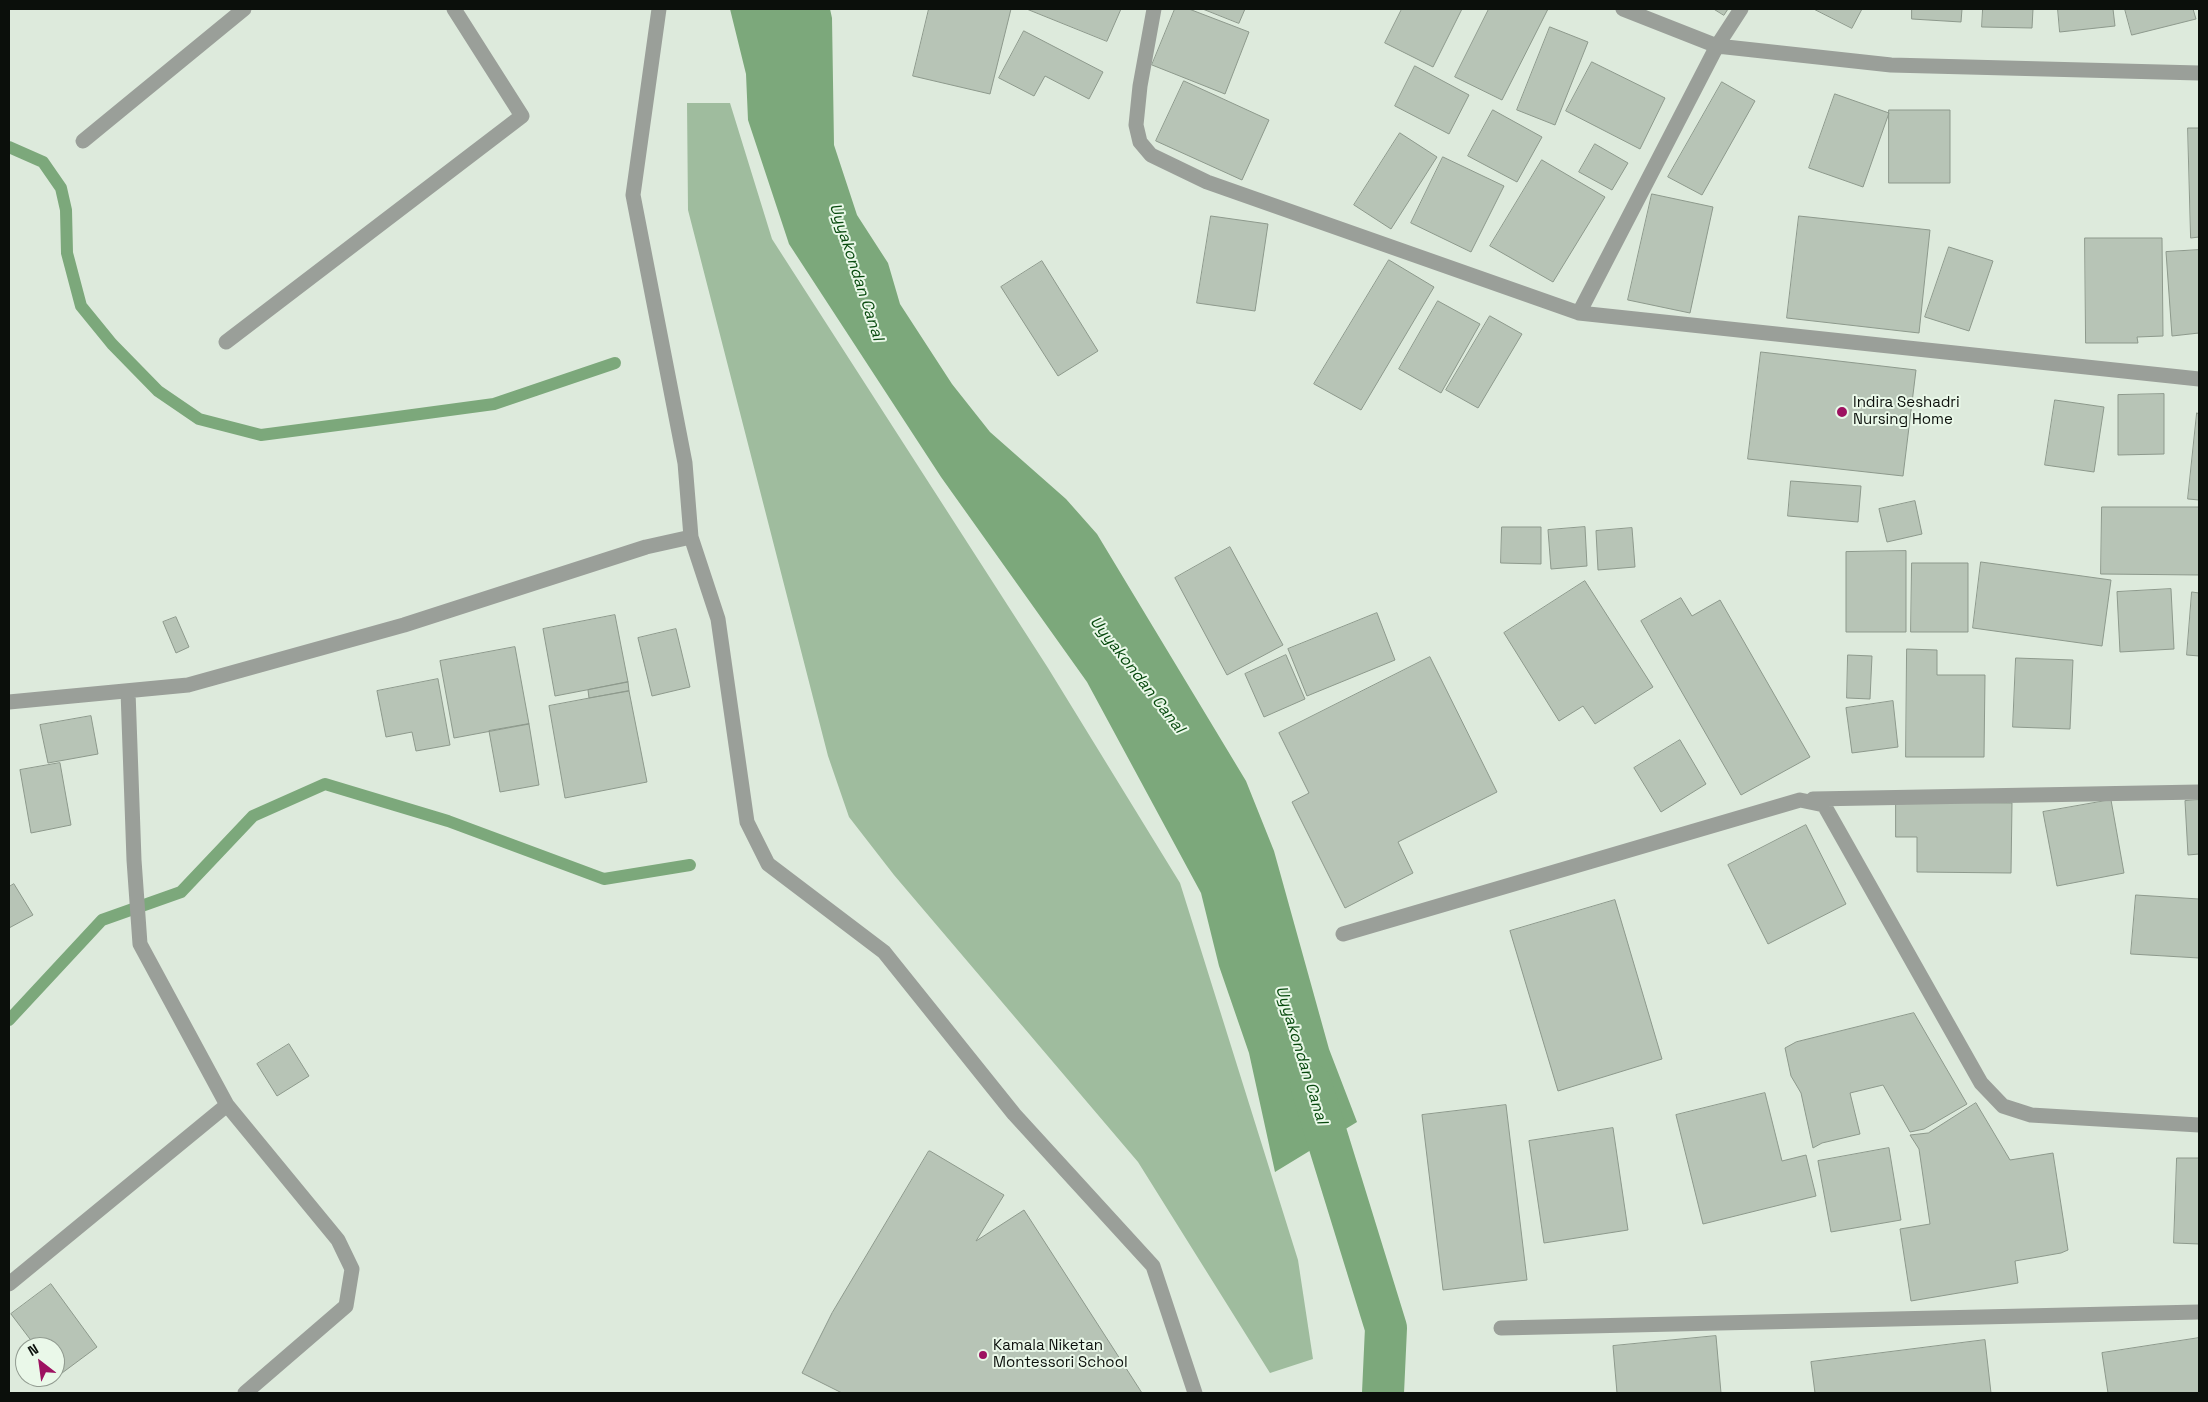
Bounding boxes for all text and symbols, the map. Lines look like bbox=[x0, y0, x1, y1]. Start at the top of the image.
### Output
water label: Uyyakondan Canal bbox=[825, 201, 887, 343]
place label: Indira Seshadri Nursing Home bbox=[1853, 394, 1960, 429]
marker: Indira Seshadri Nursing Home bbox=[1835, 405, 1849, 419]
water label: Uyyakondan Canal bbox=[1085, 613, 1189, 737]
water label: Uyyakondan Canal bbox=[1271, 984, 1331, 1126]
north arrow bbox=[15, 1337, 65, 1387]
place label: Kamala Niketan Montessori School bbox=[993, 1337, 1128, 1372]
text: N bbox=[24, 1340, 42, 1360]
marker: Kamala Niketan Montessori School bbox=[977, 1349, 989, 1361]

